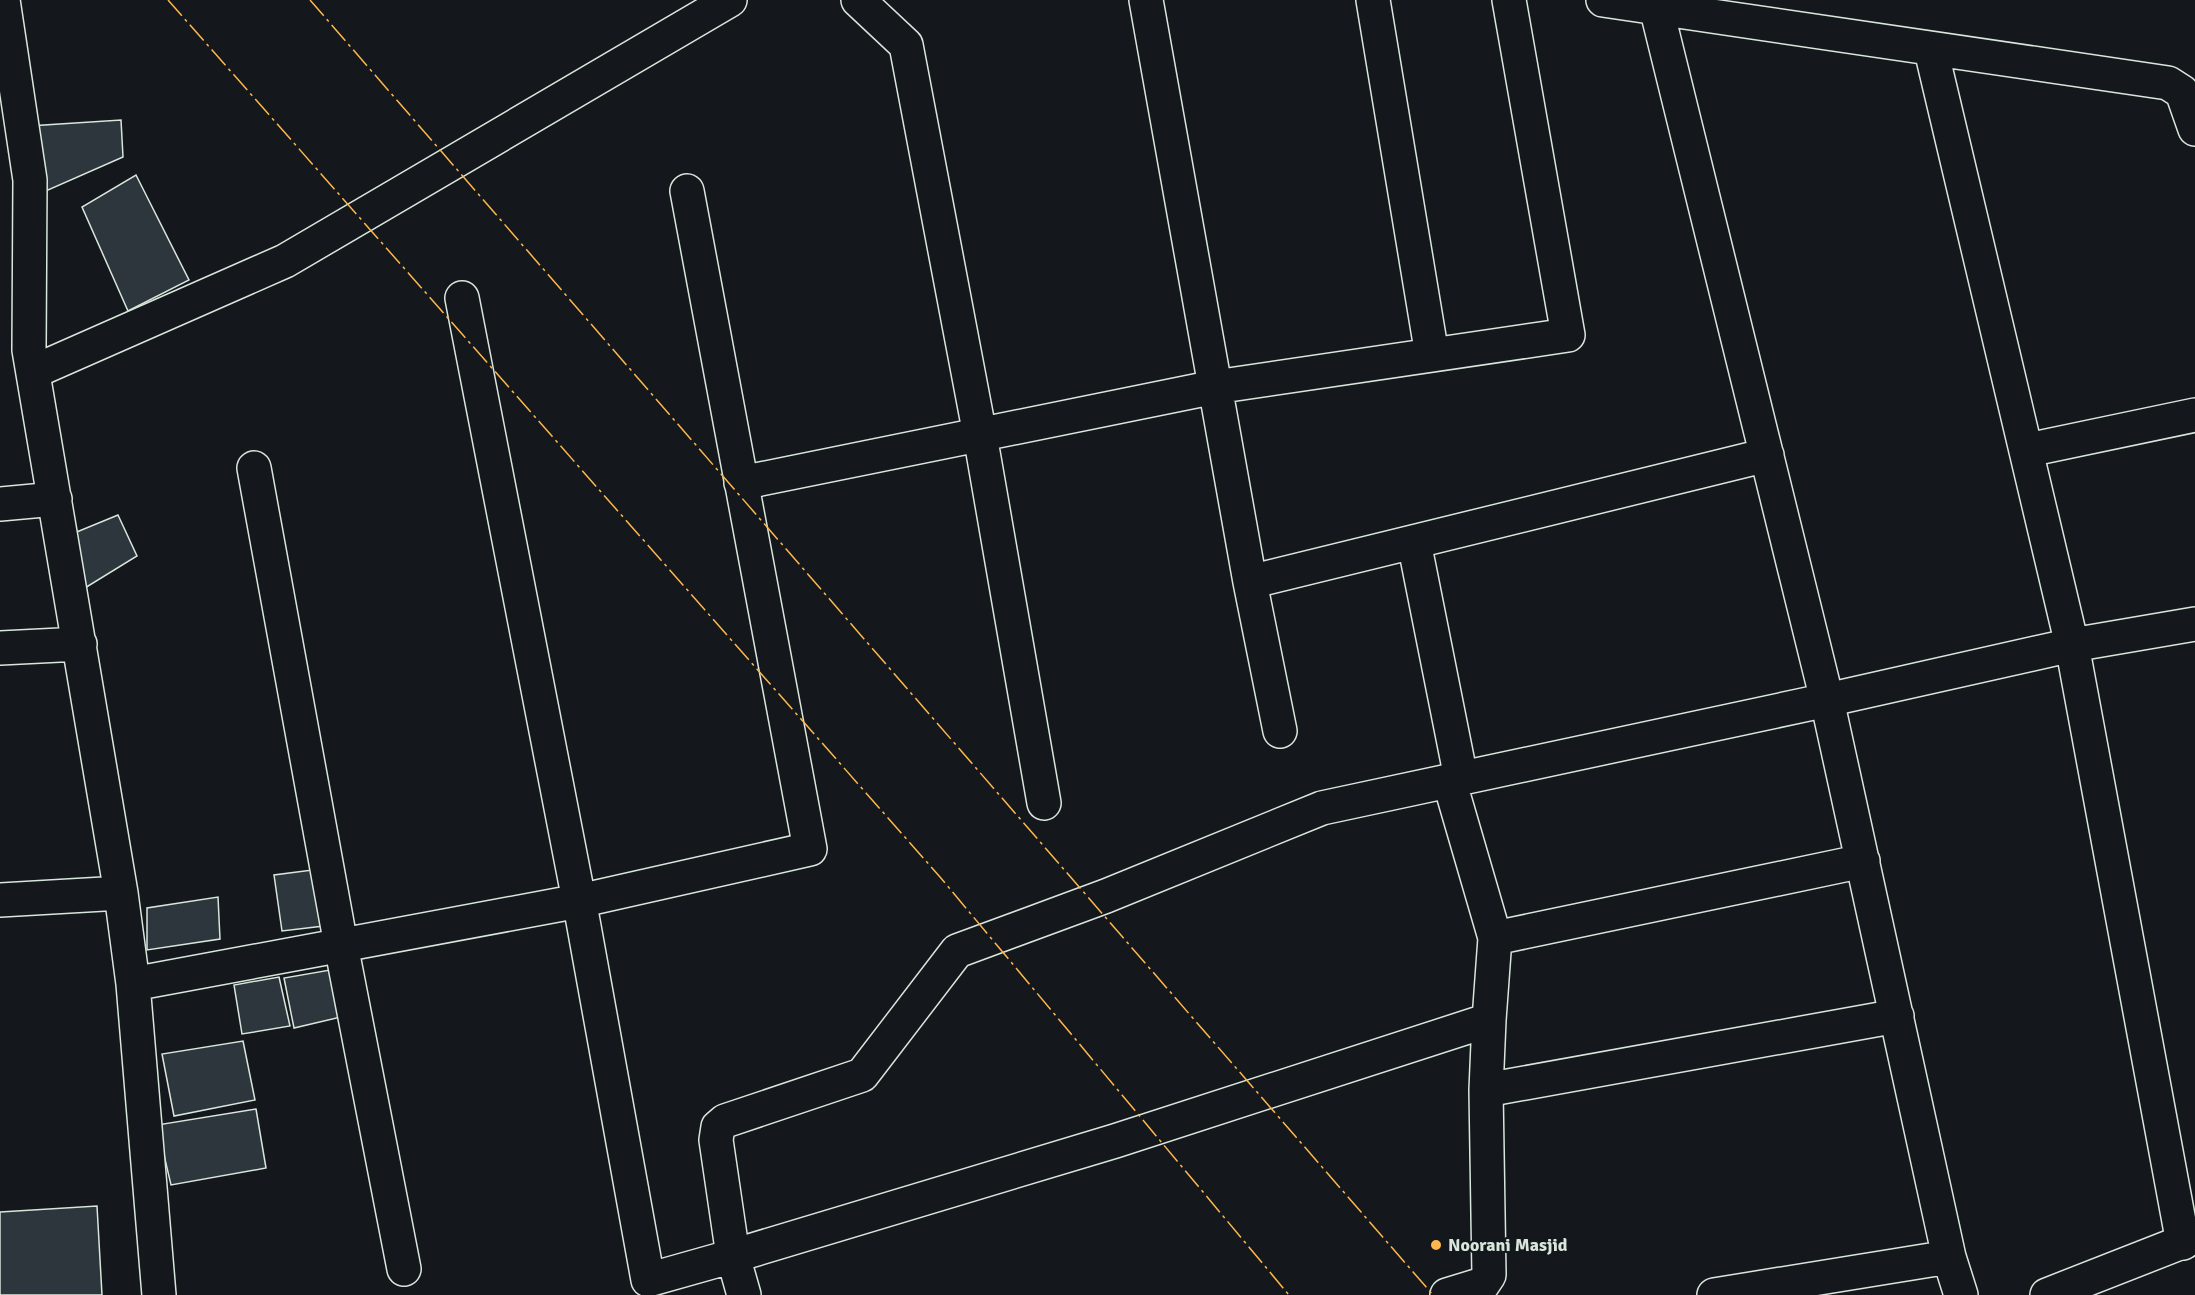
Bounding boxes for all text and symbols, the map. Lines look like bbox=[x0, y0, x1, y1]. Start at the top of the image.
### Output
place label: Noorani Masjid bbox=[1448, 1234, 1568, 1256]
marker: Noorani Masjid bbox=[1429, 1238, 1443, 1252]

